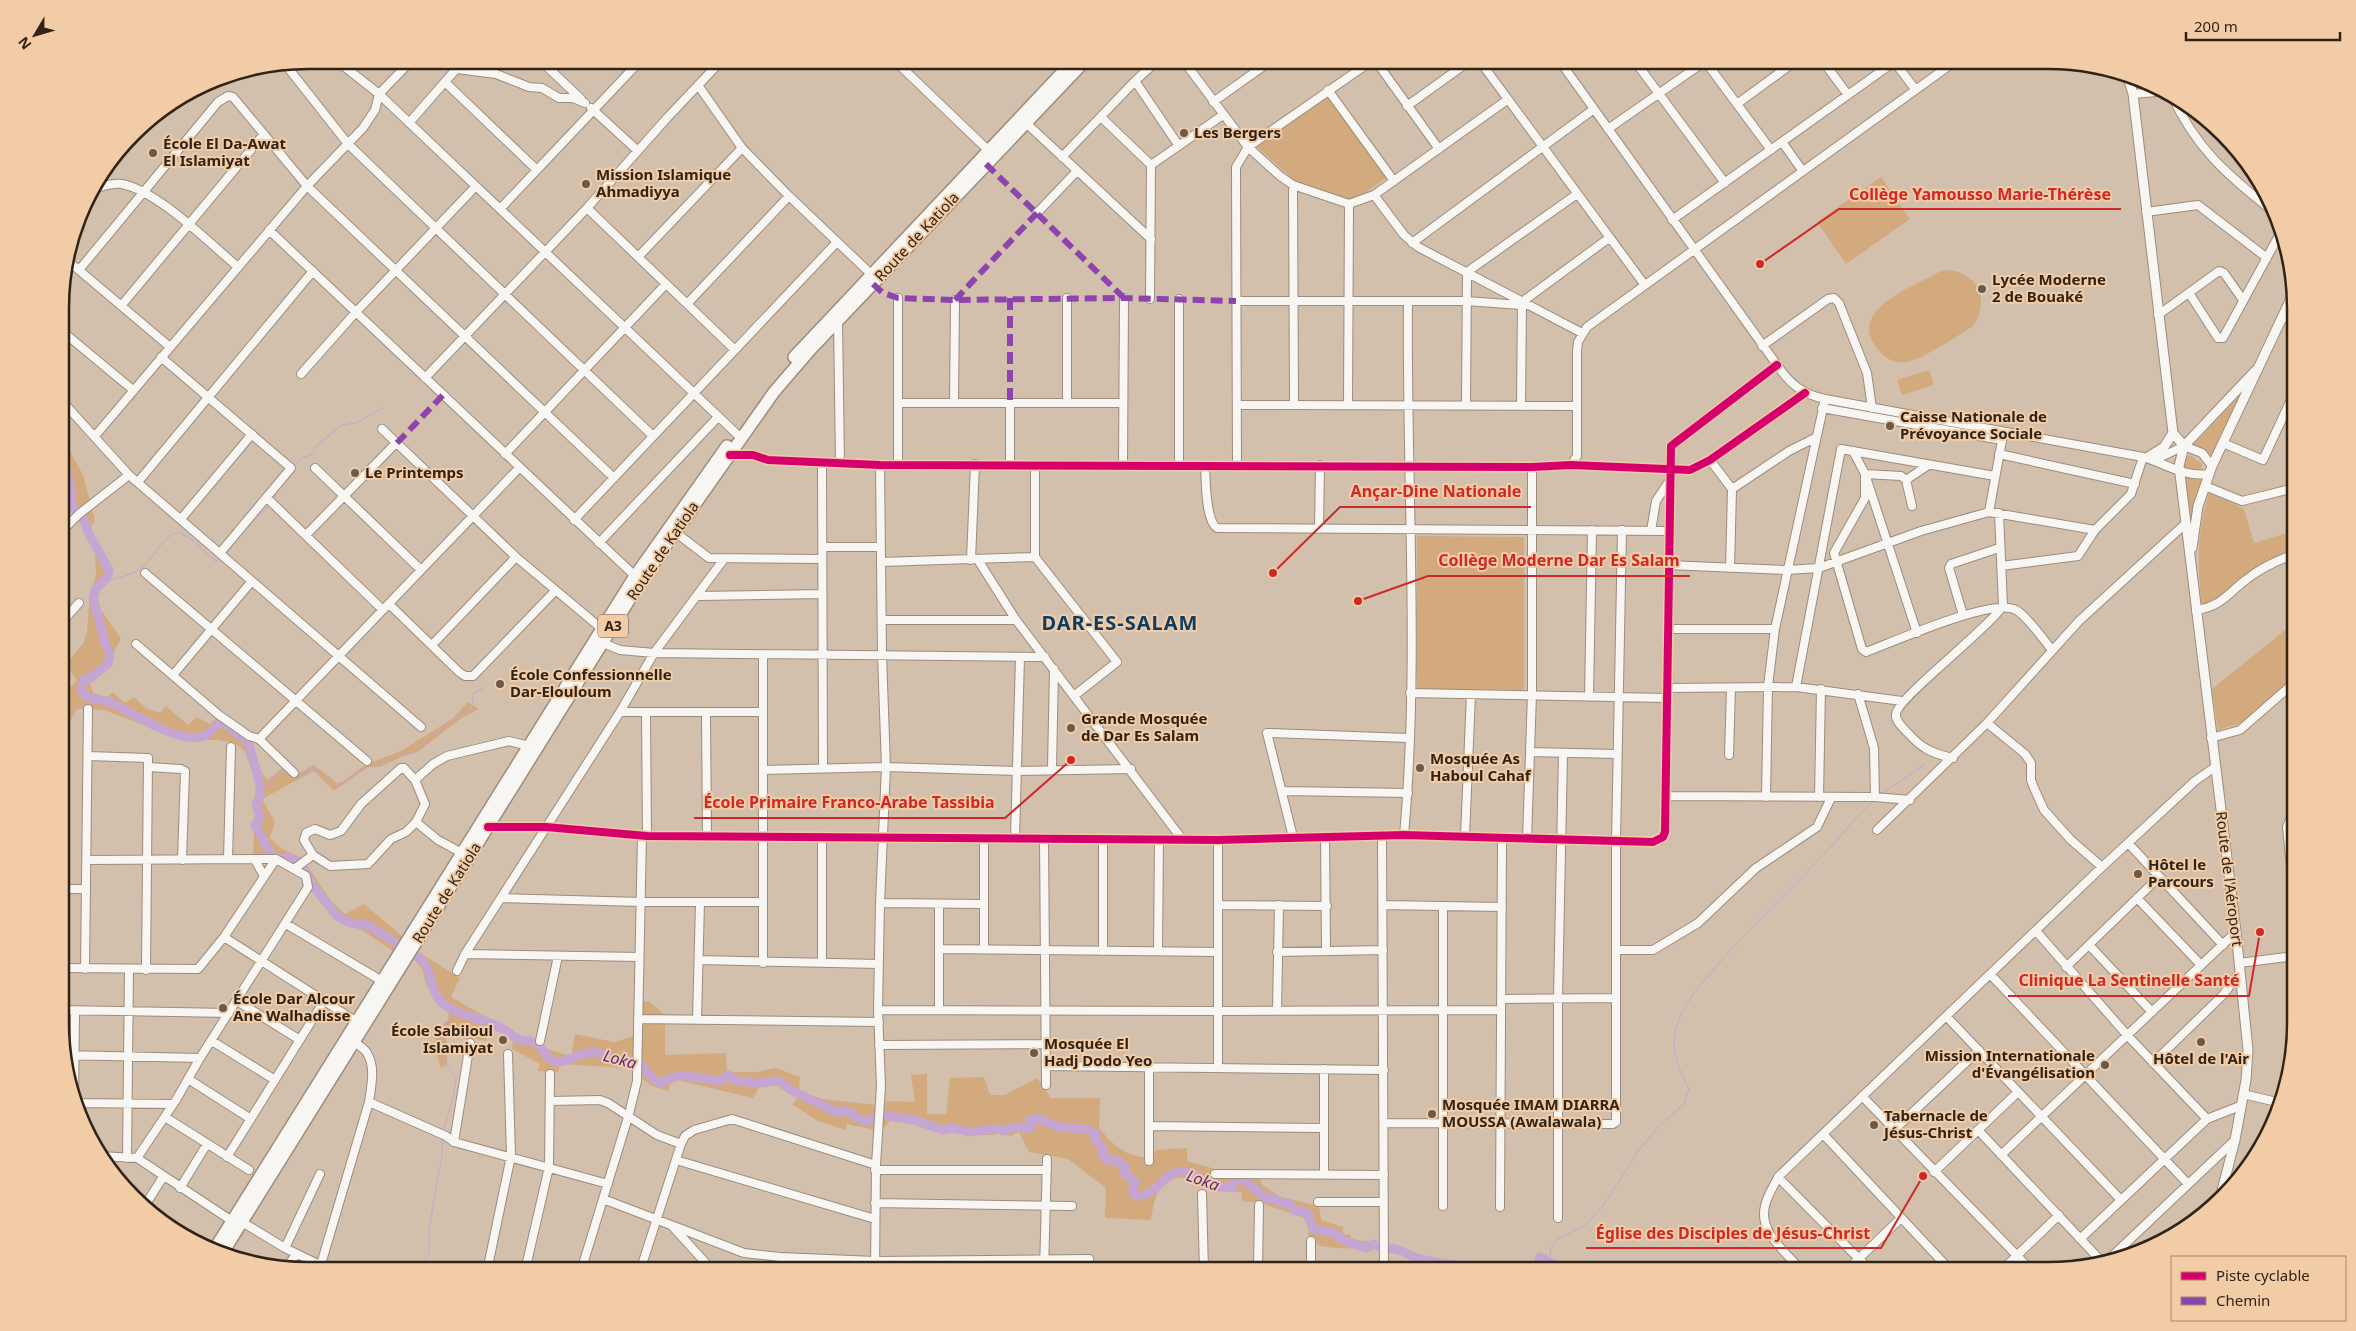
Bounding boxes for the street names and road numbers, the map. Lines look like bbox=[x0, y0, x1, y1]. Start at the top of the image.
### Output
street label: Route de Katiola bbox=[870, 187, 963, 285]
street label: Route de Katiola bbox=[622, 497, 703, 604]
road number: A3 bbox=[598, 614, 628, 638]
street label: Route de l'Aéroport bbox=[2212, 810, 2248, 948]
street label: Route de Katiola bbox=[407, 838, 485, 947]

